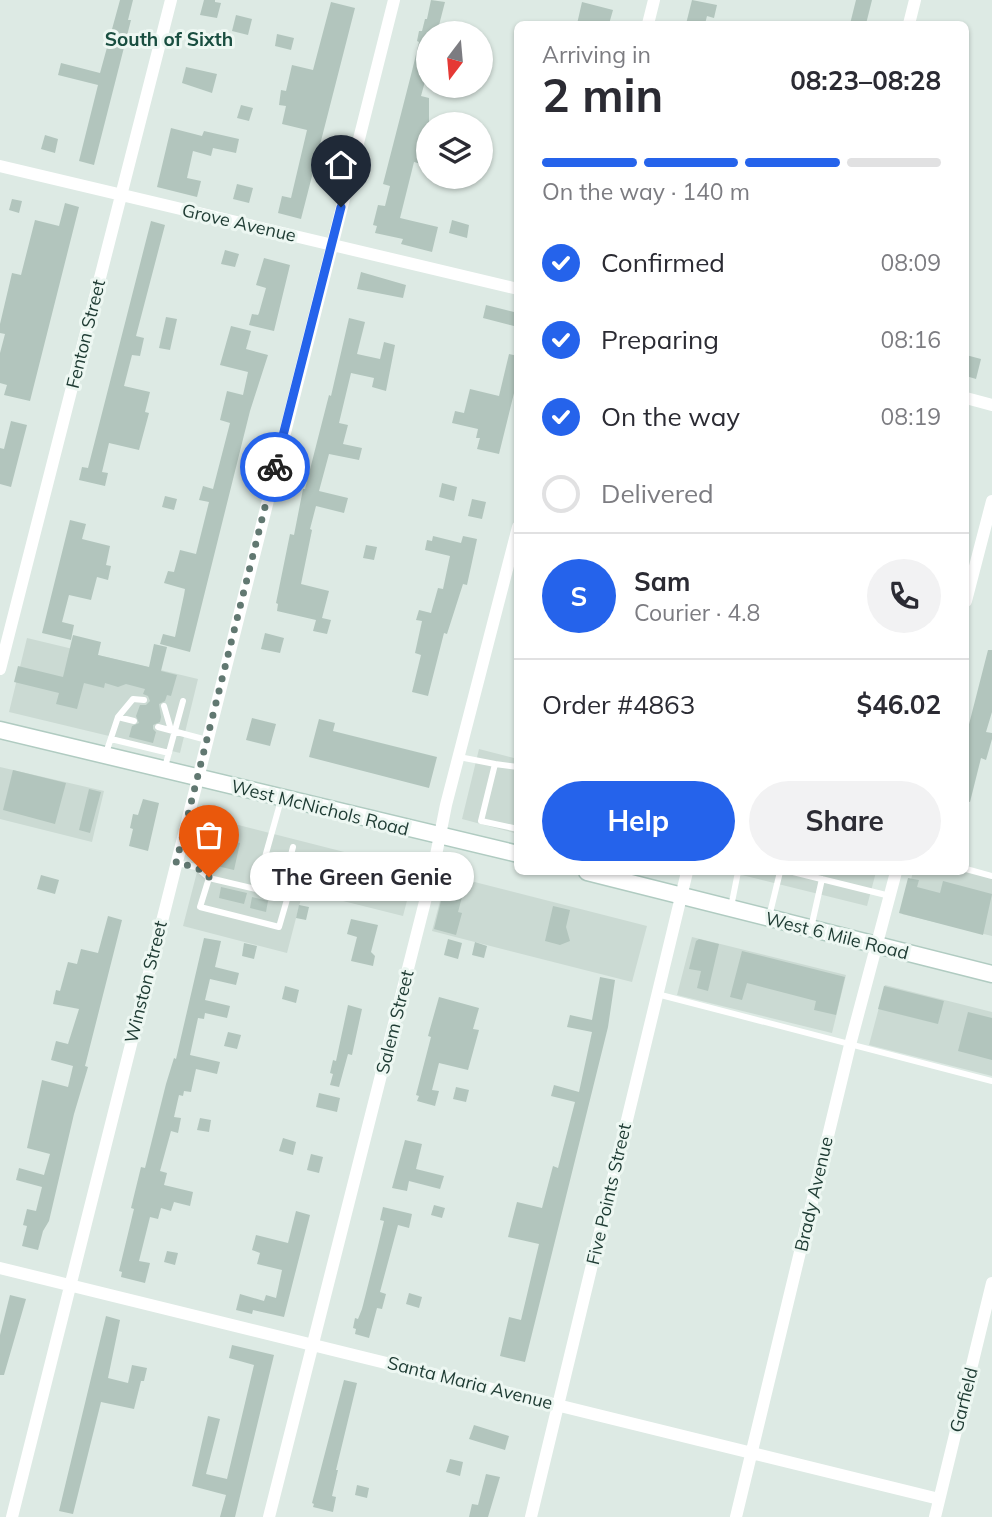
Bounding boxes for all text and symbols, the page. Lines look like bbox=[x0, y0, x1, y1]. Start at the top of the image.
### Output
north arrow bbox=[416, 21, 494, 98]
map controls bbox=[416, 21, 493, 189]
district label: South of Sixth bbox=[105, 27, 233, 51]
text: Arriving in bbox=[542, 40, 651, 69]
text: 08:23–08:28 bbox=[790, 64, 941, 97]
text: 2 min bbox=[542, 66, 663, 124]
button: layers bbox=[416, 112, 493, 189]
pin bbox=[311, 135, 371, 207]
icon: home bbox=[322, 146, 360, 184]
text: On the way · 140 m bbox=[542, 177, 750, 206]
street label: Grove Avenue bbox=[180, 198, 298, 247]
icon: check bbox=[542, 244, 580, 282]
text: Confirmed bbox=[601, 246, 725, 279]
text: 08:09 bbox=[881, 248, 941, 277]
street label: Fenton Street bbox=[61, 277, 110, 391]
icon: check bbox=[542, 321, 580, 359]
text: Preparing bbox=[601, 323, 719, 356]
text: 08:16 bbox=[881, 325, 941, 354]
icon: check bbox=[542, 398, 580, 436]
text: On the way bbox=[601, 400, 740, 433]
text: 08:19 bbox=[881, 402, 941, 431]
courier bbox=[240, 432, 310, 502]
icon: bike bbox=[256, 448, 294, 486]
text: Delivered bbox=[601, 477, 714, 510]
button: phone bbox=[867, 559, 941, 633]
text: Sam bbox=[634, 565, 690, 598]
text: S bbox=[571, 580, 587, 613]
text: Courier · 4.8 bbox=[634, 598, 760, 627]
text: Order #4863 bbox=[542, 688, 695, 721]
text: $46.02 bbox=[857, 688, 941, 721]
street label: West McNichols Road bbox=[229, 774, 411, 841]
button: Help bbox=[542, 781, 735, 861]
button: Share bbox=[749, 781, 941, 861]
pin bbox=[179, 805, 239, 877]
icon: bag bbox=[190, 816, 228, 854]
callout: The Green Genie bbox=[251, 852, 475, 902]
text: The Green Genie bbox=[272, 862, 452, 891]
street label: West 6 Mile Road bbox=[763, 907, 911, 964]
street label: Winston Street bbox=[119, 918, 172, 1045]
street label: Salem Street bbox=[370, 967, 419, 1076]
street label: Five Points Street bbox=[581, 1121, 636, 1267]
street label: Brady Avenue bbox=[789, 1134, 838, 1254]
street label: Santa Maria Avenue bbox=[385, 1351, 555, 1414]
street label: Garfield bbox=[944, 1365, 983, 1435]

